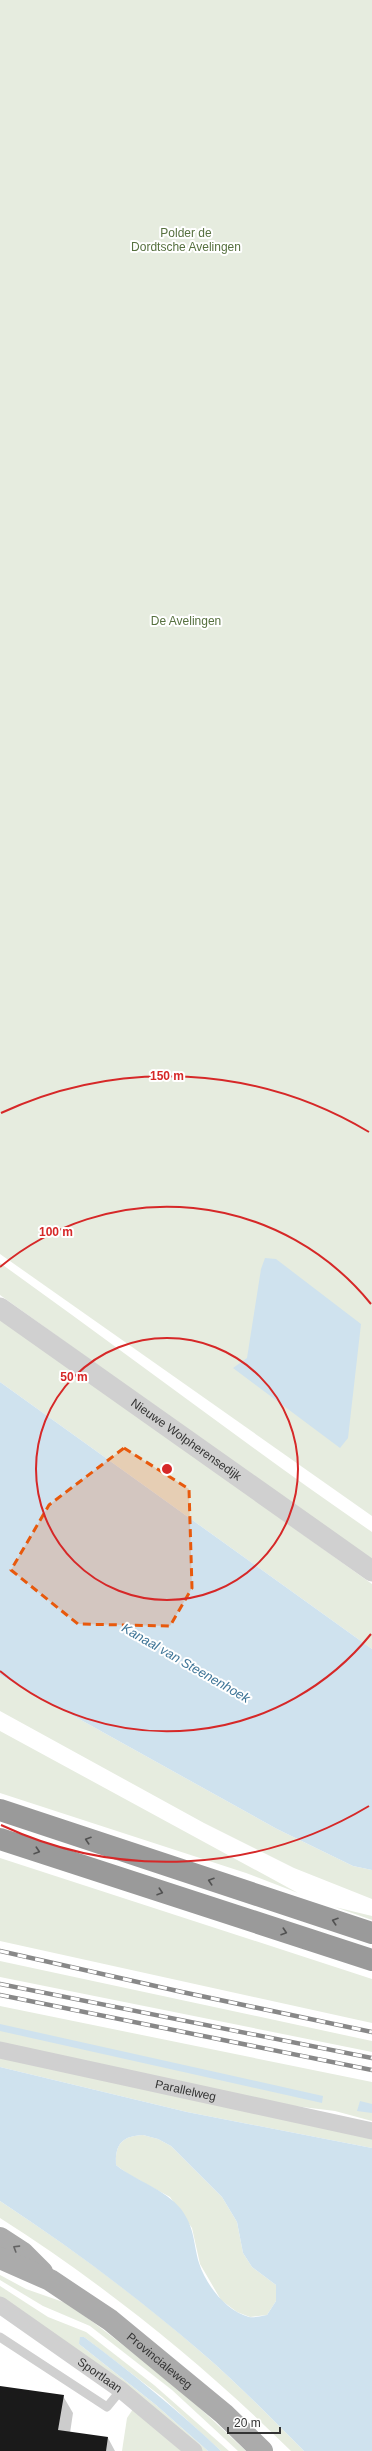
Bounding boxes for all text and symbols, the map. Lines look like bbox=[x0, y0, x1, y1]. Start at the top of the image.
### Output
park label: Polder de Dordtsche Avelingen bbox=[131, 226, 241, 254]
park label: De Avelingen bbox=[151, 614, 221, 628]
text: 150 m bbox=[150, 1069, 184, 1083]
text: 100 m bbox=[39, 1225, 73, 1239]
text: 50 m bbox=[60, 1370, 88, 1384]
street label: Nieuwe Wolpherensedijk bbox=[128, 1396, 245, 1484]
centre of rings bbox=[160, 1462, 174, 1476]
water label: Kanaal van Steenenhoek bbox=[119, 1620, 254, 1707]
one-way arrow bbox=[85, 1836, 92, 1844]
one-way arrow bbox=[33, 1846, 40, 1855]
one-way arrow bbox=[208, 1877, 215, 1885]
one-way arrow bbox=[157, 1887, 164, 1895]
one-way arrow bbox=[331, 1917, 338, 1926]
one-way arrow bbox=[280, 1927, 287, 1936]
street label: Parallelweg bbox=[154, 2077, 217, 2104]
one-way arrow bbox=[13, 2246, 20, 2253]
street label: Provincialeweg bbox=[124, 2330, 195, 2392]
street label: Sportlaan bbox=[75, 2355, 125, 2396]
scale bar bbox=[228, 2409, 280, 2435]
text: 20 m bbox=[234, 2416, 261, 2430]

